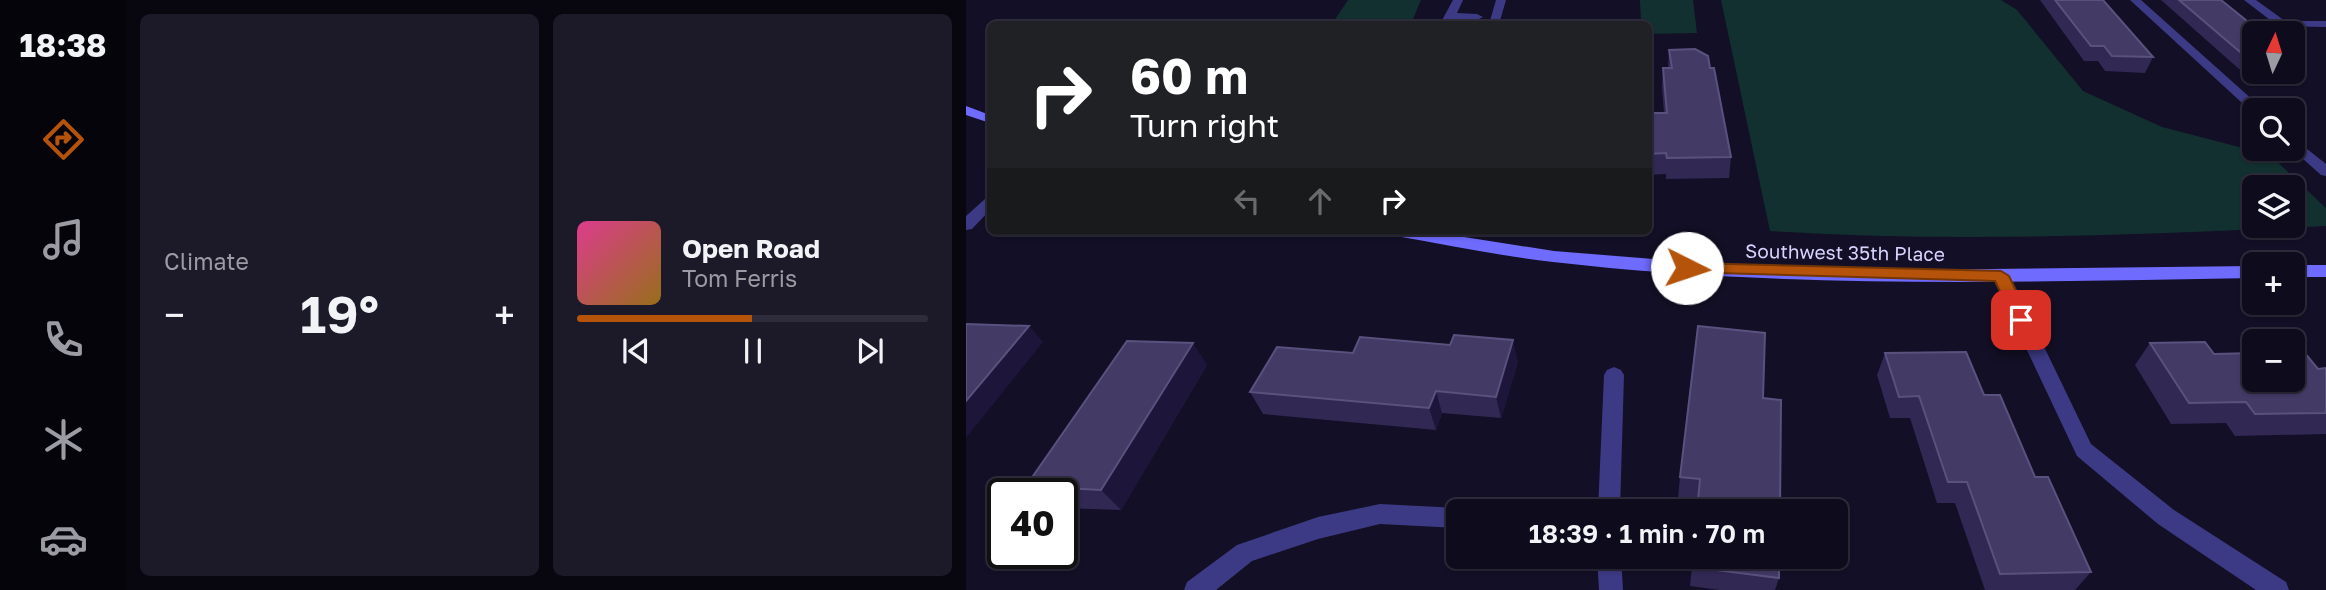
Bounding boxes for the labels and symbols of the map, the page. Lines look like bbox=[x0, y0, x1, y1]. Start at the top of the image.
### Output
north arrow bbox=[2242, 21, 2305, 84]
position arrow bbox=[1650, 231, 1724, 305]
street label: Southwest 35th Place bbox=[1745, 239, 1945, 265]
pin bbox=[1991, 290, 2051, 350]
speed limit sign: 40 bbox=[987, 478, 1078, 569]

